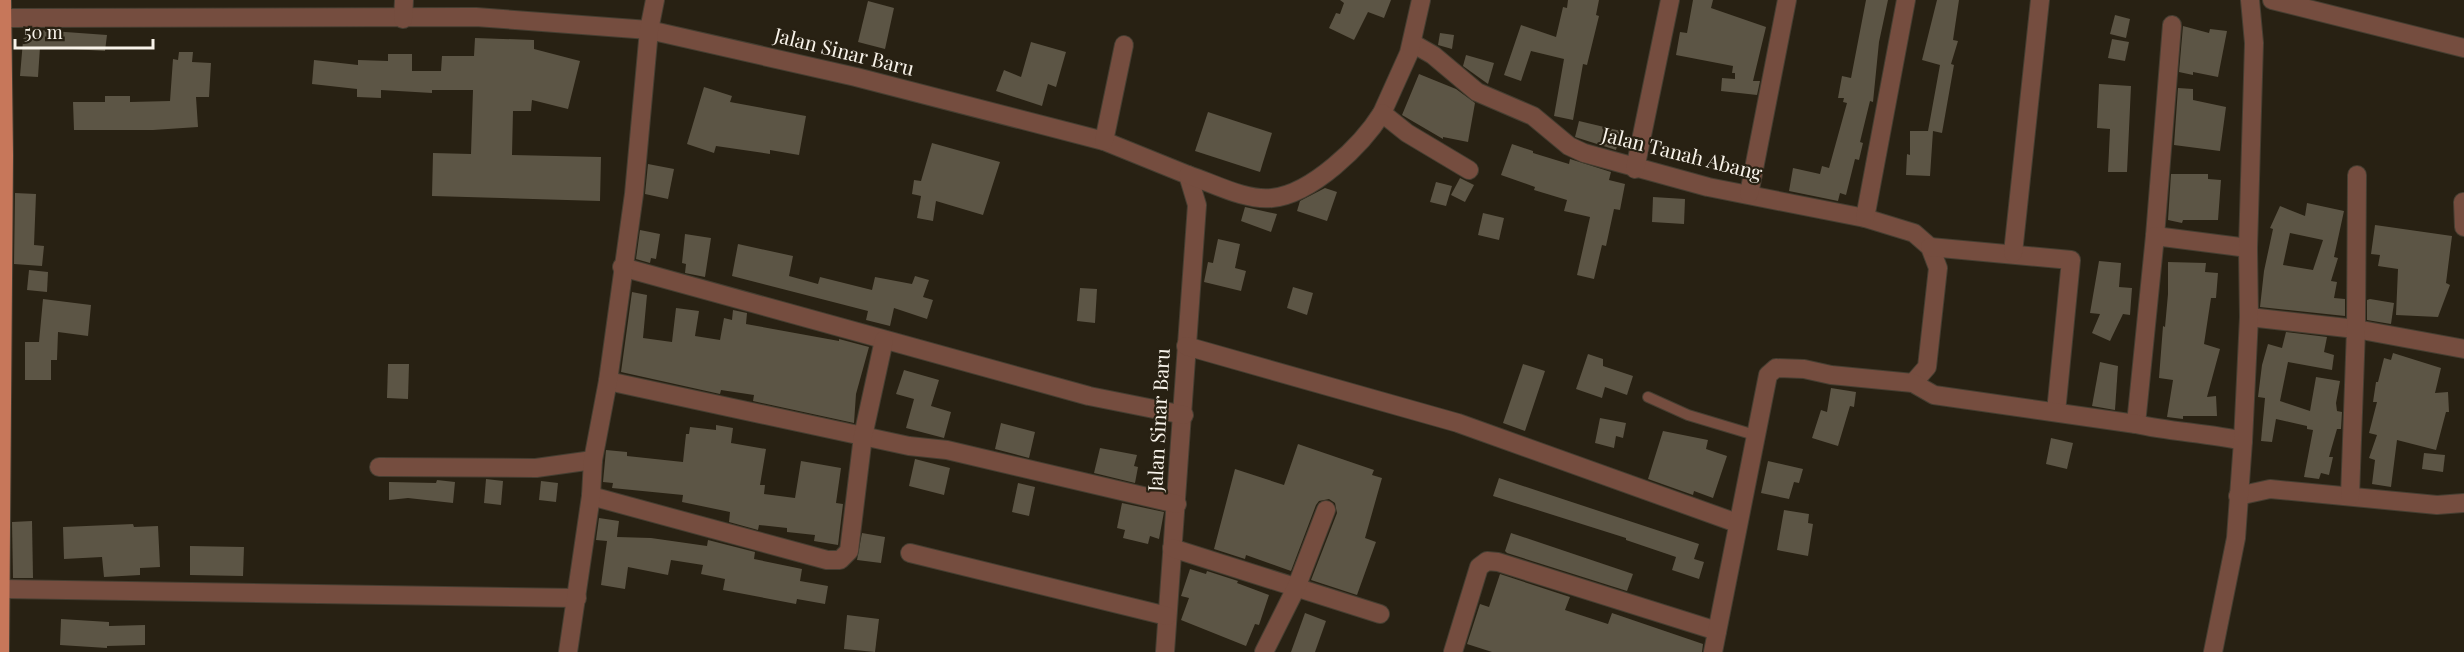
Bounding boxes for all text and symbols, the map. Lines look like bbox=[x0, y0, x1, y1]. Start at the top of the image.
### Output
scale bar bbox=[15, 12, 153, 50]
text: 50 m bbox=[24, 20, 63, 44]
street label: Jalan Sinar Baru bbox=[770, 20, 918, 81]
street label: Jalan Tanah Abang bbox=[1598, 119, 1766, 186]
street label: Jalan Sinar Baru bbox=[1140, 347, 1175, 493]

